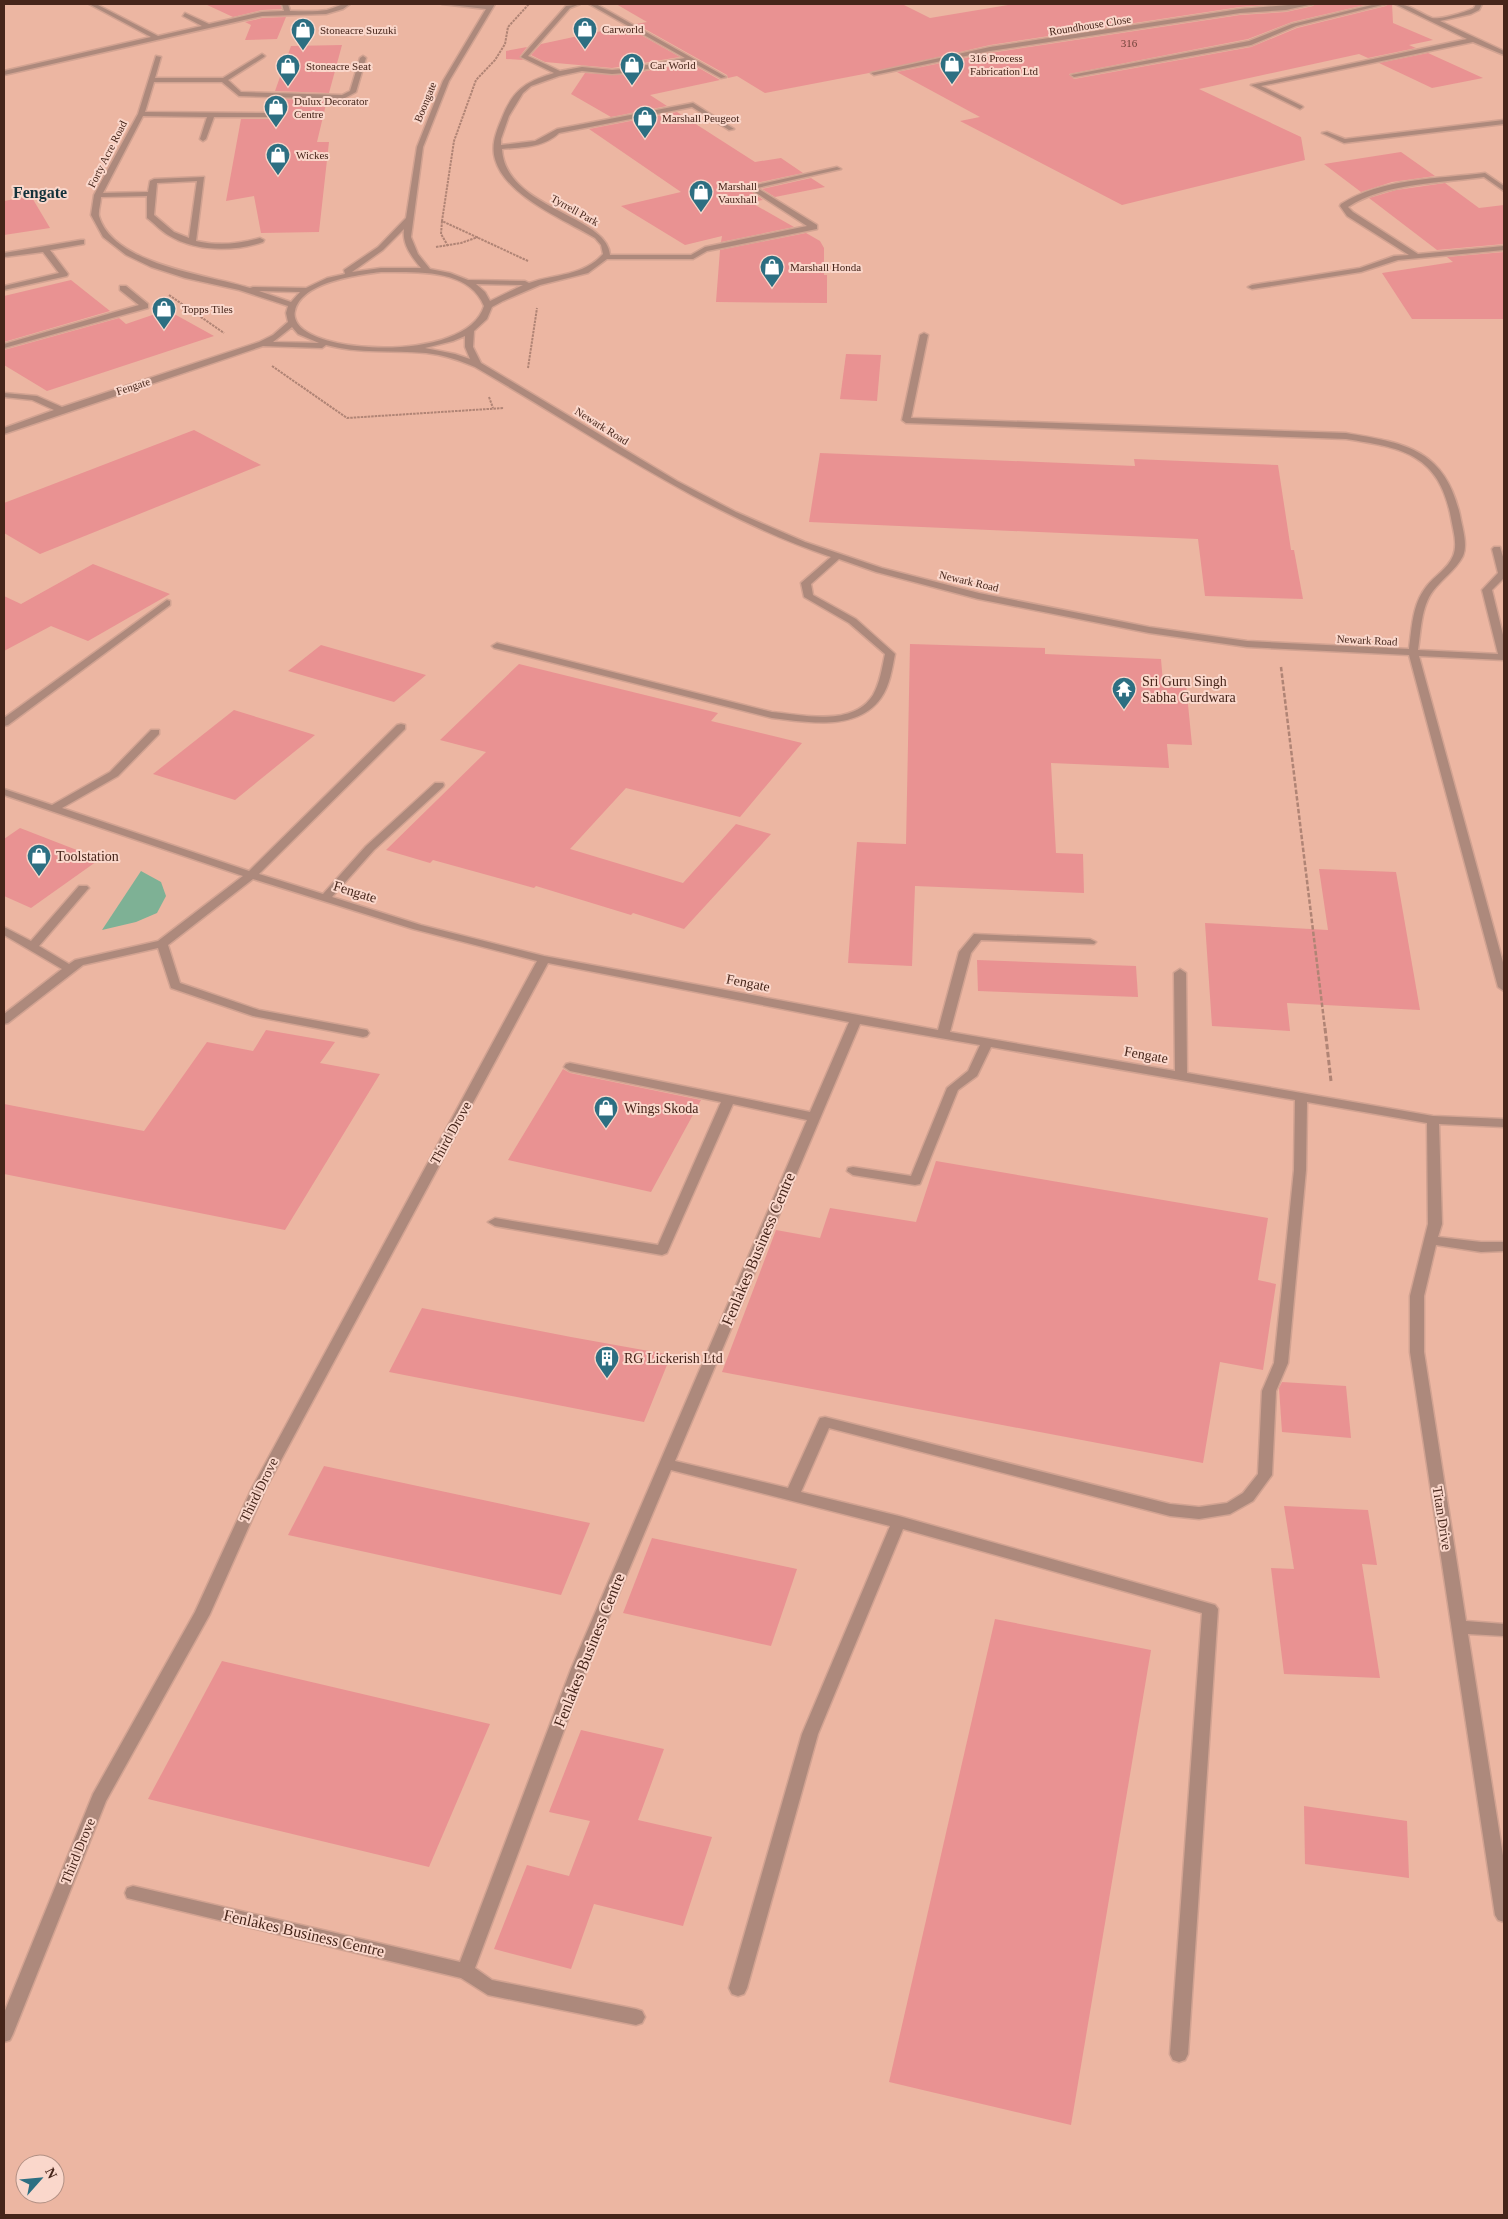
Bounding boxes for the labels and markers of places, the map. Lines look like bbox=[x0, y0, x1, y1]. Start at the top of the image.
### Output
shop icon: Carworld bbox=[572, 16, 598, 50]
shop icon: Stoneacre Suzuki bbox=[290, 17, 316, 51]
place label: Carworld bbox=[602, 23, 644, 35]
place label: Stoneacre Suzuki bbox=[320, 24, 397, 36]
shop icon: 316 Process Fabrication Ltd bbox=[939, 51, 965, 85]
shop icon: Car World bbox=[619, 52, 645, 86]
place label: 316 Process Fabrication Ltd bbox=[970, 52, 1039, 77]
shop icon: Stoneacre Seat bbox=[275, 53, 301, 87]
place label: Car World bbox=[650, 59, 696, 71]
place label: Stoneacre Seat bbox=[306, 60, 371, 72]
shop icon: Dulux Decorator Centre bbox=[263, 94, 289, 128]
place label: Dulux Decorator Centre bbox=[294, 95, 369, 120]
shop icon: Marshall Peugeot bbox=[632, 105, 658, 139]
place label: Marshall Peugeot bbox=[662, 112, 739, 124]
shop icon: Wickes bbox=[265, 142, 291, 176]
place label: Wickes bbox=[296, 149, 329, 161]
shop icon: Marshall Vauxhall bbox=[688, 179, 714, 213]
place label: Marshall Vauxhall bbox=[718, 180, 757, 205]
shop icon: Marshall Honda bbox=[759, 254, 785, 288]
place label: Marshall Honda bbox=[790, 261, 861, 273]
shop icon: Topps Tiles bbox=[151, 296, 177, 330]
place label: Topps Tiles bbox=[182, 303, 233, 315]
place label: Sri Guru Singh Sabha Gurdwara bbox=[1142, 674, 1236, 705]
temple icon: Sri Guru Singh Sabha Gurdwara bbox=[1111, 676, 1137, 710]
shop icon: Toolstation bbox=[26, 843, 52, 877]
place label: Toolstation bbox=[56, 849, 119, 864]
shop icon: Wings Skoda bbox=[593, 1095, 619, 1129]
place label: Wings Skoda bbox=[624, 1101, 699, 1116]
building icon: RG Lickerish Ltd bbox=[594, 1345, 620, 1379]
place label: RG Lickerish Ltd bbox=[624, 1351, 723, 1366]

